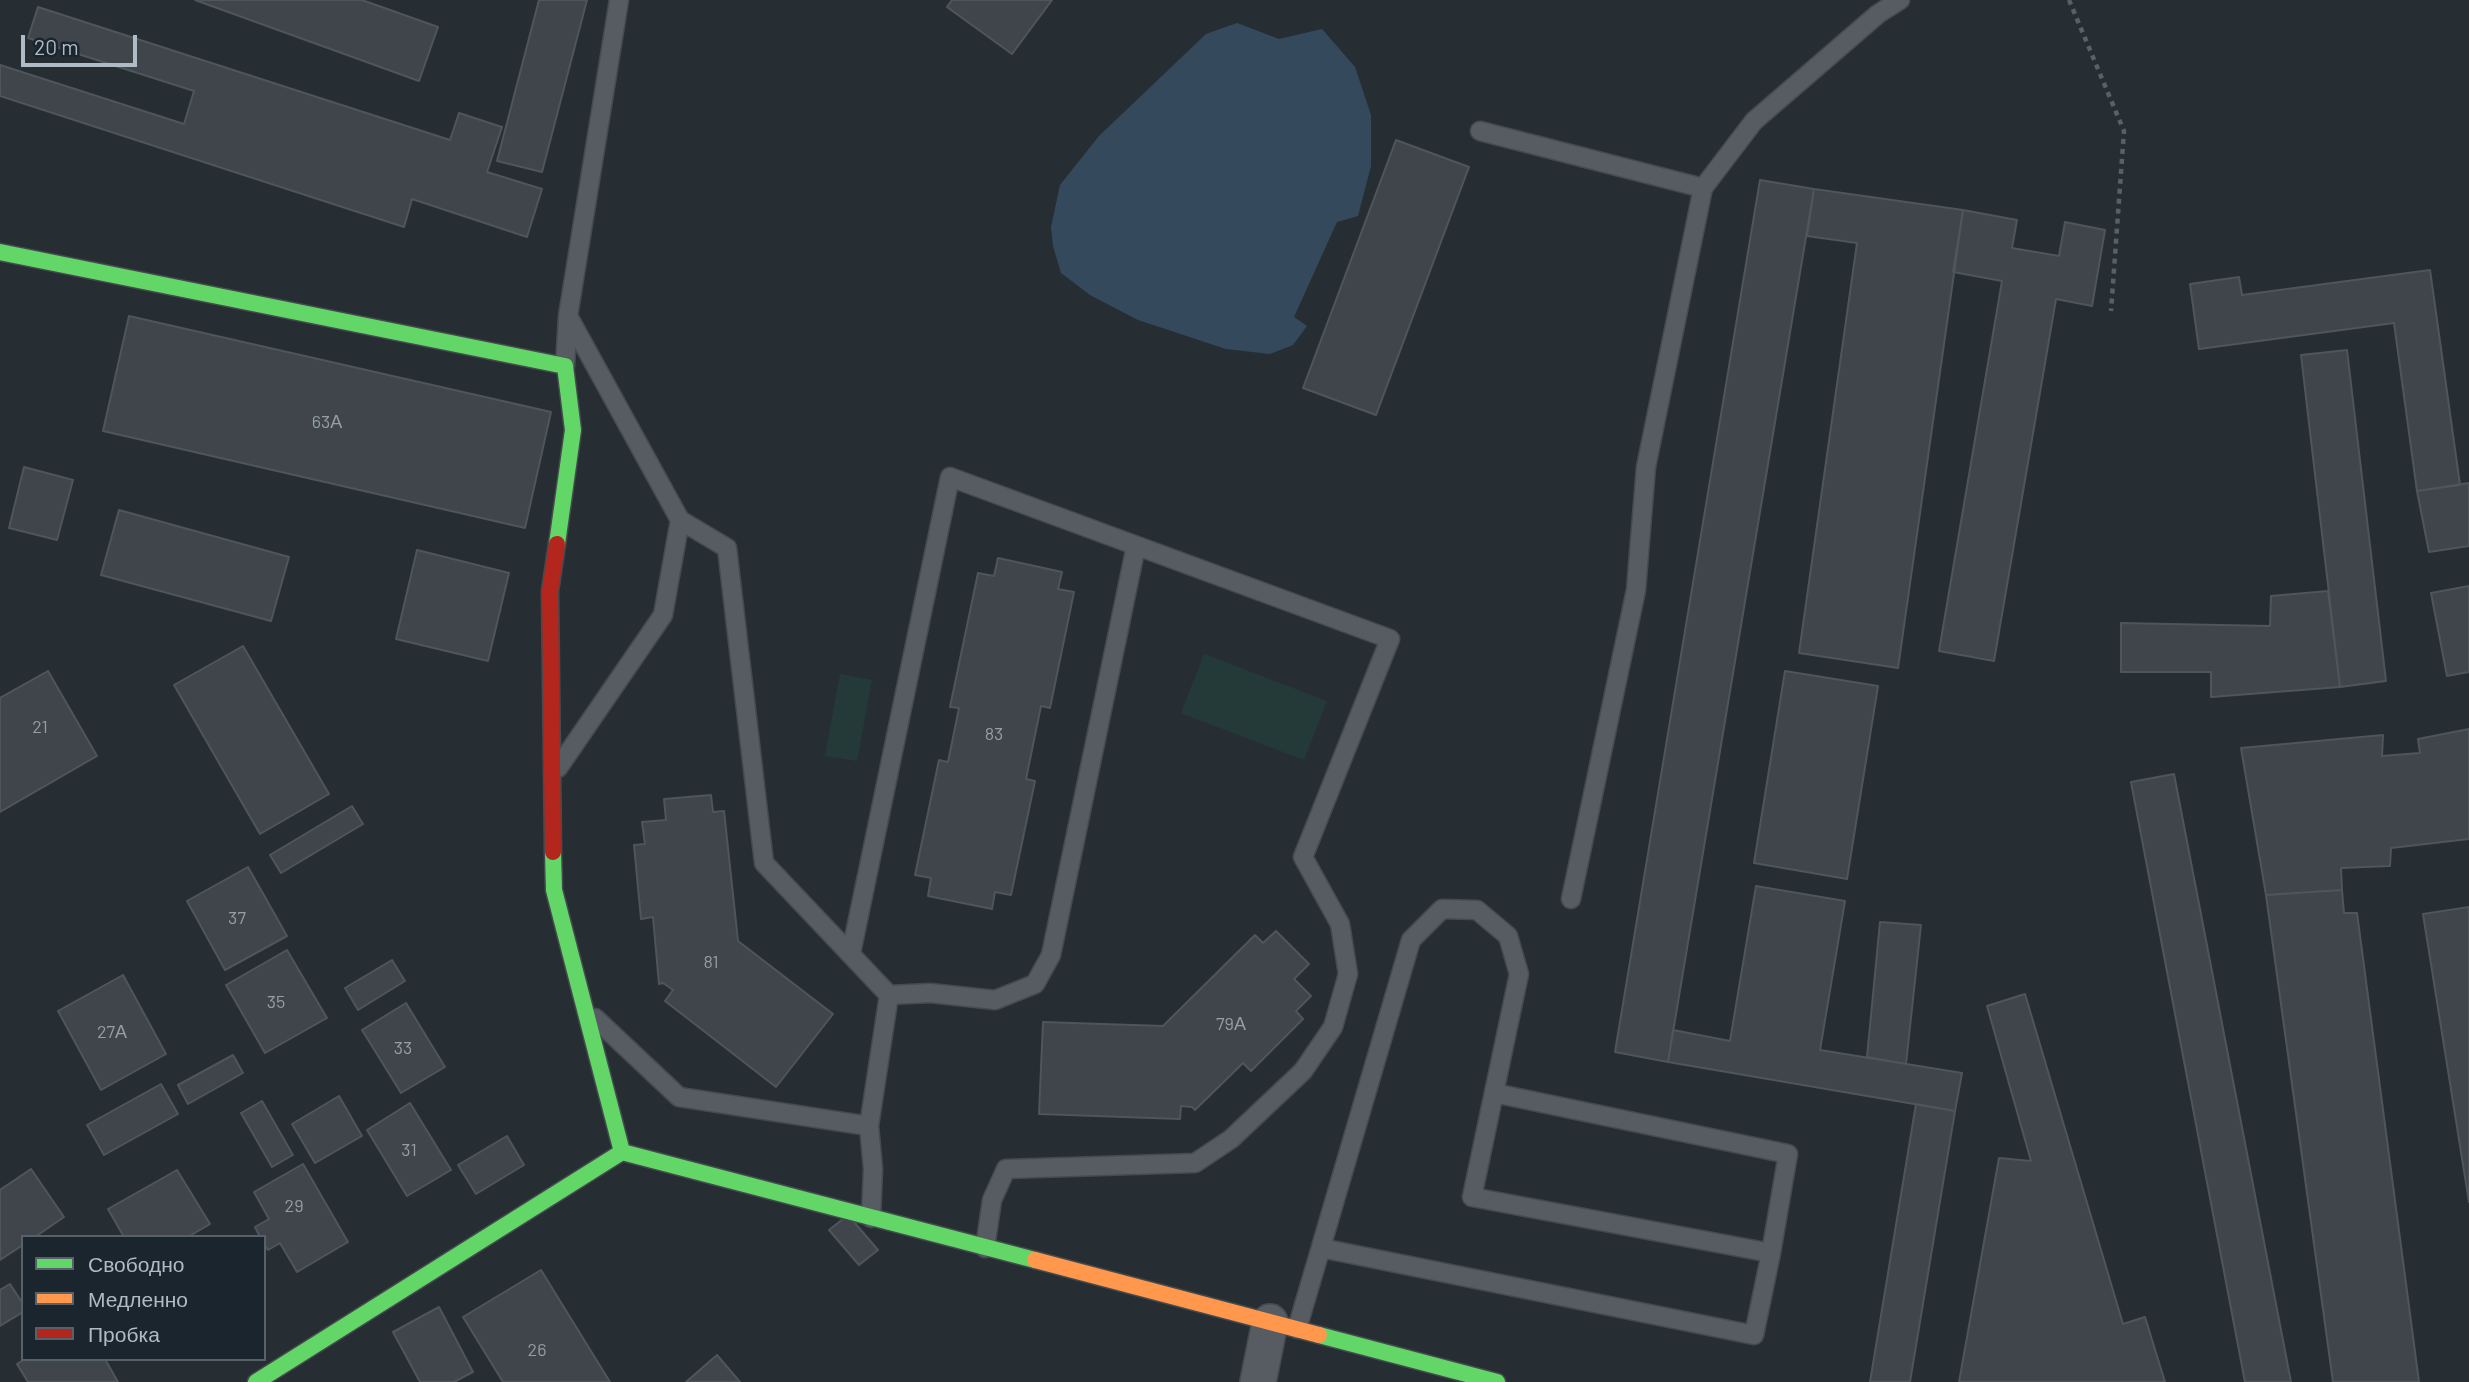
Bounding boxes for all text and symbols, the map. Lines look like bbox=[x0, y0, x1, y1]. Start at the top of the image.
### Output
scale bar bbox=[24, 21, 140, 65]
text: 20 m bbox=[34, 34, 79, 59]
house number: 63А bbox=[312, 411, 342, 433]
house number: 21 bbox=[32, 716, 48, 738]
house number: 83 bbox=[985, 723, 1003, 745]
house number: 37 bbox=[228, 907, 246, 929]
house number: 81 bbox=[703, 951, 719, 973]
house number: 35 bbox=[267, 991, 285, 1013]
house number: 79А bbox=[1216, 1013, 1246, 1035]
house number: 27А bbox=[97, 1021, 127, 1043]
house number: 33 bbox=[394, 1037, 412, 1059]
house number: 31 bbox=[401, 1139, 417, 1161]
house number: 29 bbox=[284, 1195, 304, 1217]
legend bbox=[21, 1235, 266, 1361]
text: Свободно bbox=[88, 1251, 185, 1276]
text: Медленно bbox=[88, 1286, 188, 1311]
text: Пробка bbox=[88, 1321, 160, 1346]
house number: 26 bbox=[528, 1339, 546, 1361]

